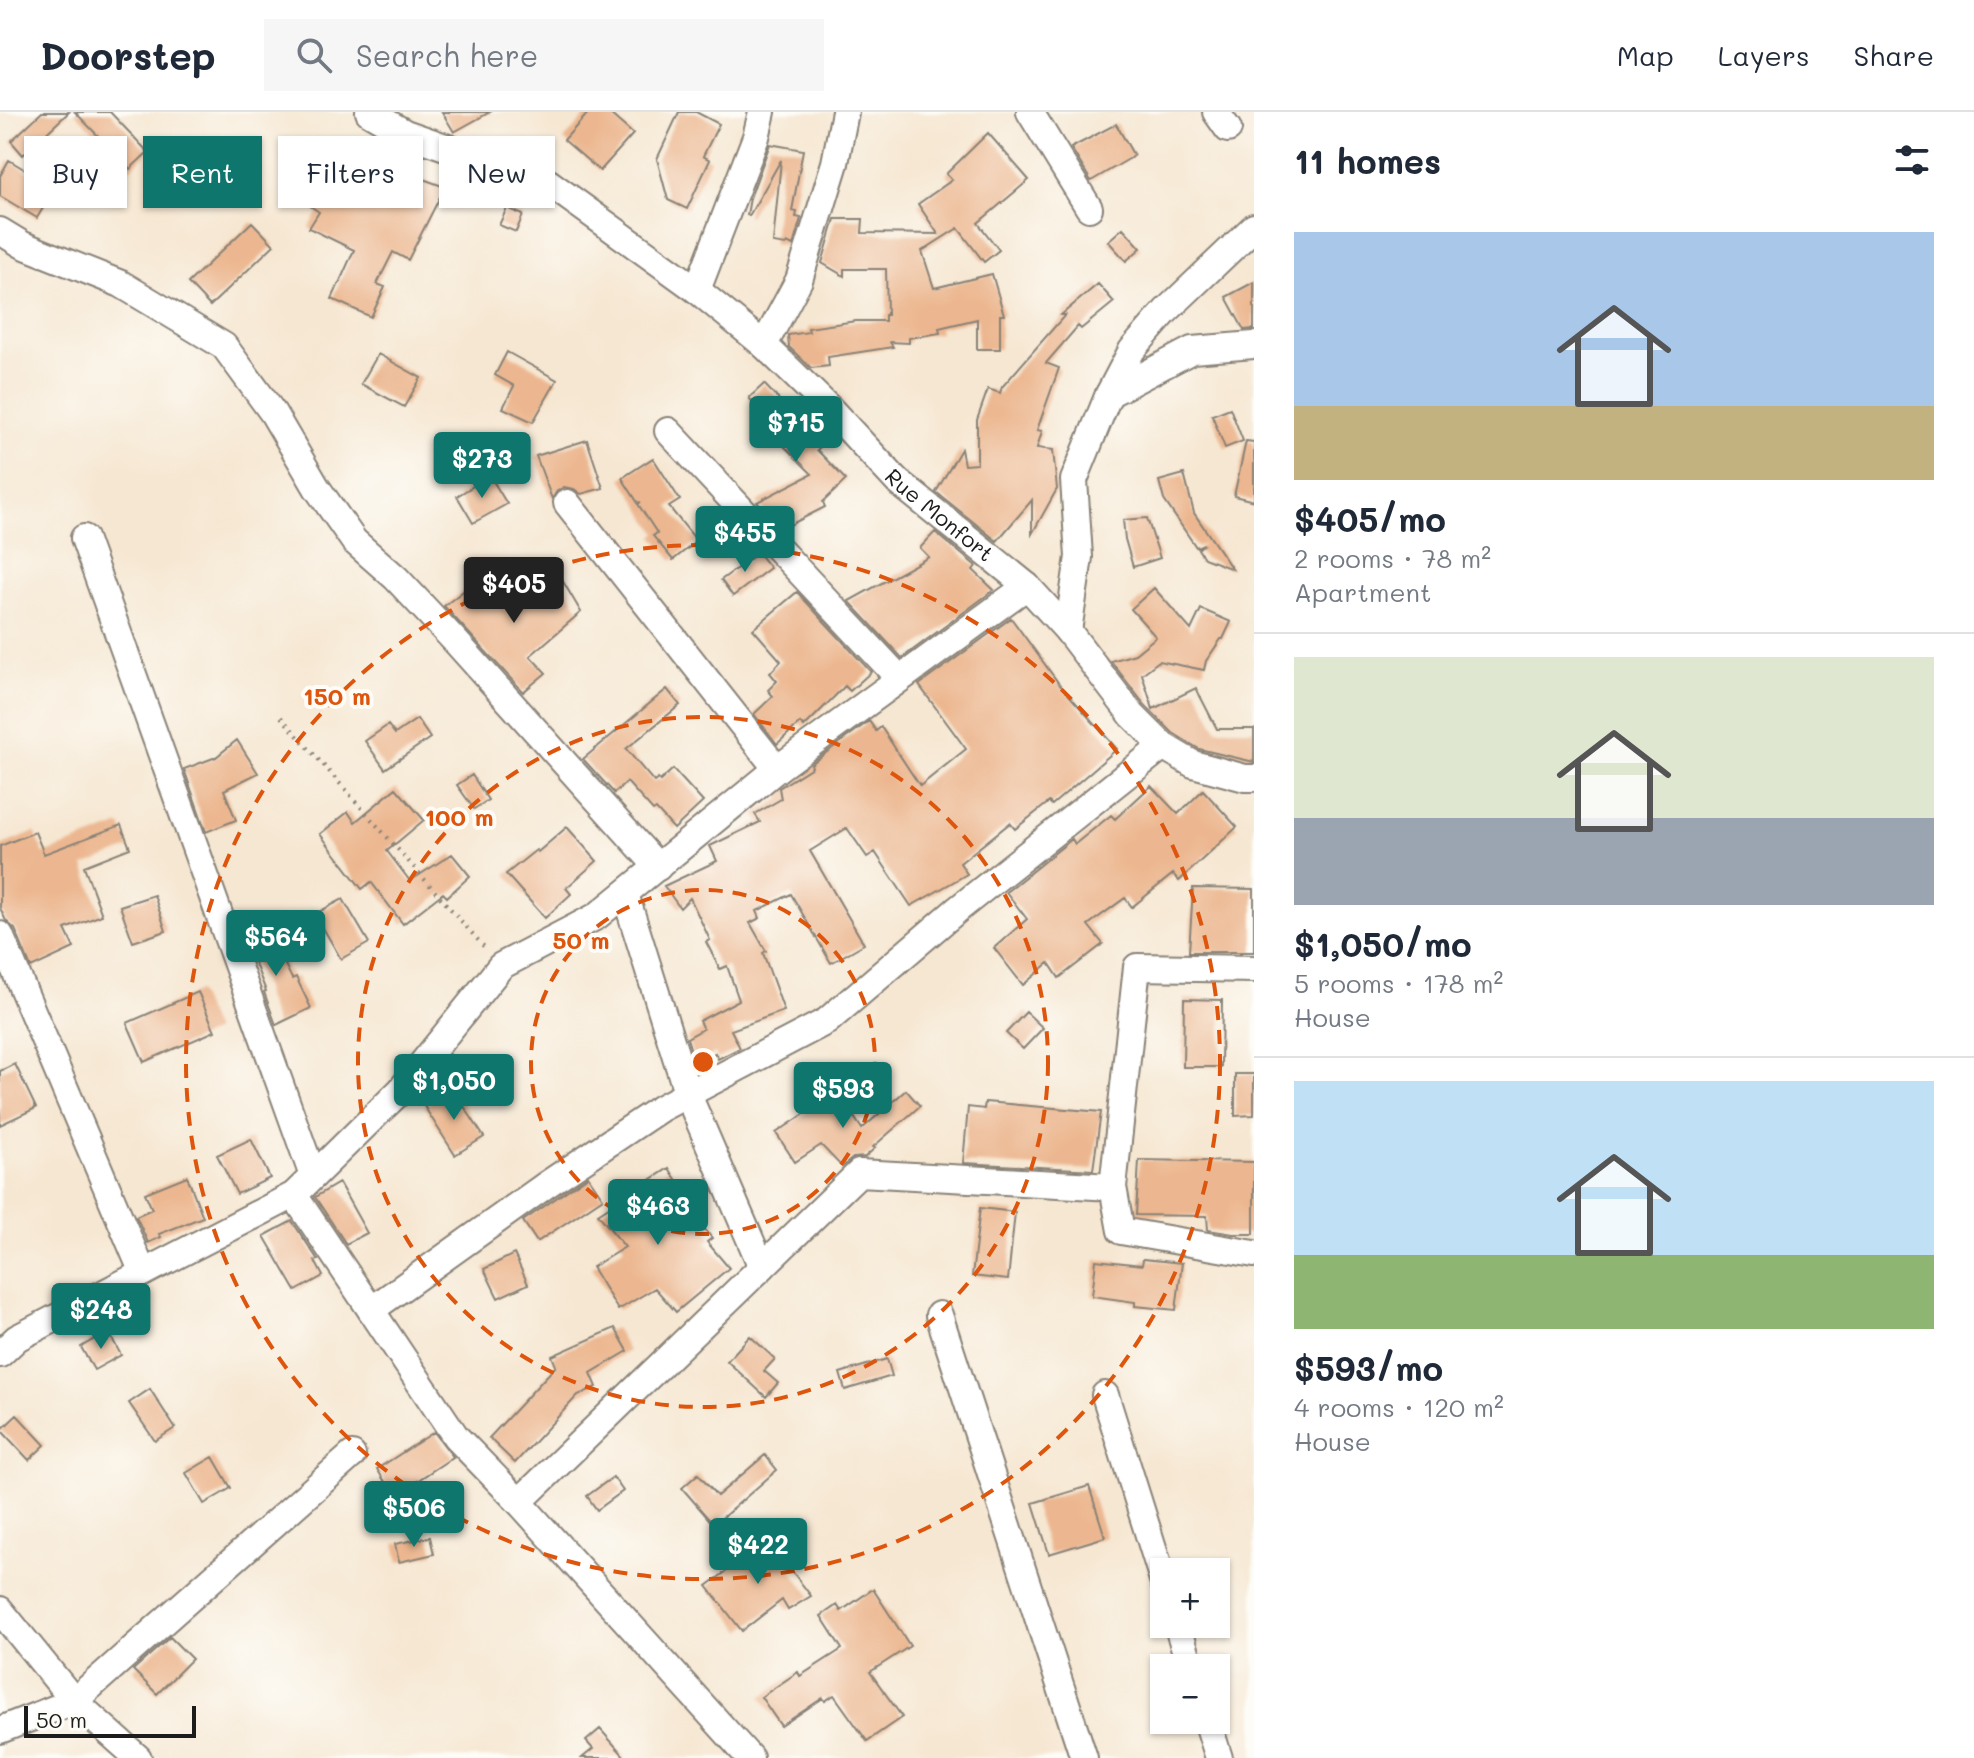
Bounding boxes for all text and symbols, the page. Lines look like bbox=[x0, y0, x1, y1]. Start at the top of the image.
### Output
search box bbox=[264, 19, 824, 91]
text: Doorstep bbox=[40, 30, 216, 80]
icon: search bbox=[292, 33, 336, 77]
text: Search here bbox=[356, 35, 538, 75]
text: Map bbox=[1617, 37, 1674, 73]
text: Layers bbox=[1718, 37, 1810, 73]
text: Share bbox=[1854, 37, 1934, 73]
chip: Buy bbox=[24, 136, 127, 208]
chip: Rent bbox=[143, 136, 262, 208]
chip: Filters bbox=[278, 136, 423, 208]
chip: New bbox=[439, 136, 555, 208]
text: 11 homes bbox=[1294, 138, 1441, 183]
icon: filters bbox=[1890, 138, 1934, 182]
icon: home bbox=[1542, 284, 1686, 428]
pin: $715 bbox=[749, 396, 843, 464]
text: $715 bbox=[767, 405, 825, 439]
pin: $273 bbox=[435, 432, 529, 500]
text: $273 bbox=[452, 441, 512, 475]
street label: Rue Monfort bbox=[879, 462, 1000, 567]
text: $405/mo bbox=[1294, 496, 1446, 541]
pin: $455 bbox=[698, 506, 792, 574]
text: $455 bbox=[714, 515, 776, 549]
text: 2 rooms · 78 m² bbox=[1294, 541, 1491, 575]
pin: $405 bbox=[467, 557, 561, 625]
text: $405 bbox=[482, 566, 546, 600]
text: Apartment bbox=[1294, 575, 1431, 609]
text: 150 m bbox=[303, 680, 371, 711]
icon: home bbox=[1542, 709, 1686, 853]
text: 100 m bbox=[424, 801, 494, 832]
pin: $564 bbox=[229, 910, 323, 978]
text: $564 bbox=[244, 919, 308, 953]
text: $1,050/mo bbox=[1294, 921, 1472, 966]
text: 50 m bbox=[552, 924, 610, 955]
text: 5 rooms · 178 m² bbox=[1294, 966, 1503, 1000]
text: House bbox=[1294, 1000, 1371, 1034]
centre of rings bbox=[689, 1048, 717, 1076]
pin: $1,050 bbox=[389, 1054, 519, 1122]
pin: $593 bbox=[796, 1062, 890, 1130]
text: $1,050 bbox=[412, 1063, 496, 1097]
text: $593 bbox=[812, 1071, 874, 1105]
icon: home bbox=[1542, 1133, 1686, 1277]
pin: $463 bbox=[611, 1179, 705, 1247]
text: $463 bbox=[626, 1188, 690, 1222]
pin: $248 bbox=[54, 1283, 148, 1351]
text: $248 bbox=[69, 1292, 133, 1326]
text: $593/mo bbox=[1294, 1345, 1443, 1390]
text: 4 rooms · 120 m² bbox=[1294, 1390, 1504, 1424]
text: House bbox=[1294, 1424, 1371, 1458]
pin: $506 bbox=[367, 1481, 461, 1549]
text: $506 bbox=[382, 1490, 446, 1524]
pin: $422 bbox=[711, 1518, 805, 1586]
text: $422 bbox=[727, 1527, 789, 1561]
map controls bbox=[1150, 1558, 1230, 1734]
button: + bbox=[1150, 1558, 1230, 1638]
button: − bbox=[1150, 1654, 1230, 1734]
scale bar bbox=[24, 1702, 196, 1738]
text: 50 m bbox=[36, 1705, 87, 1734]

